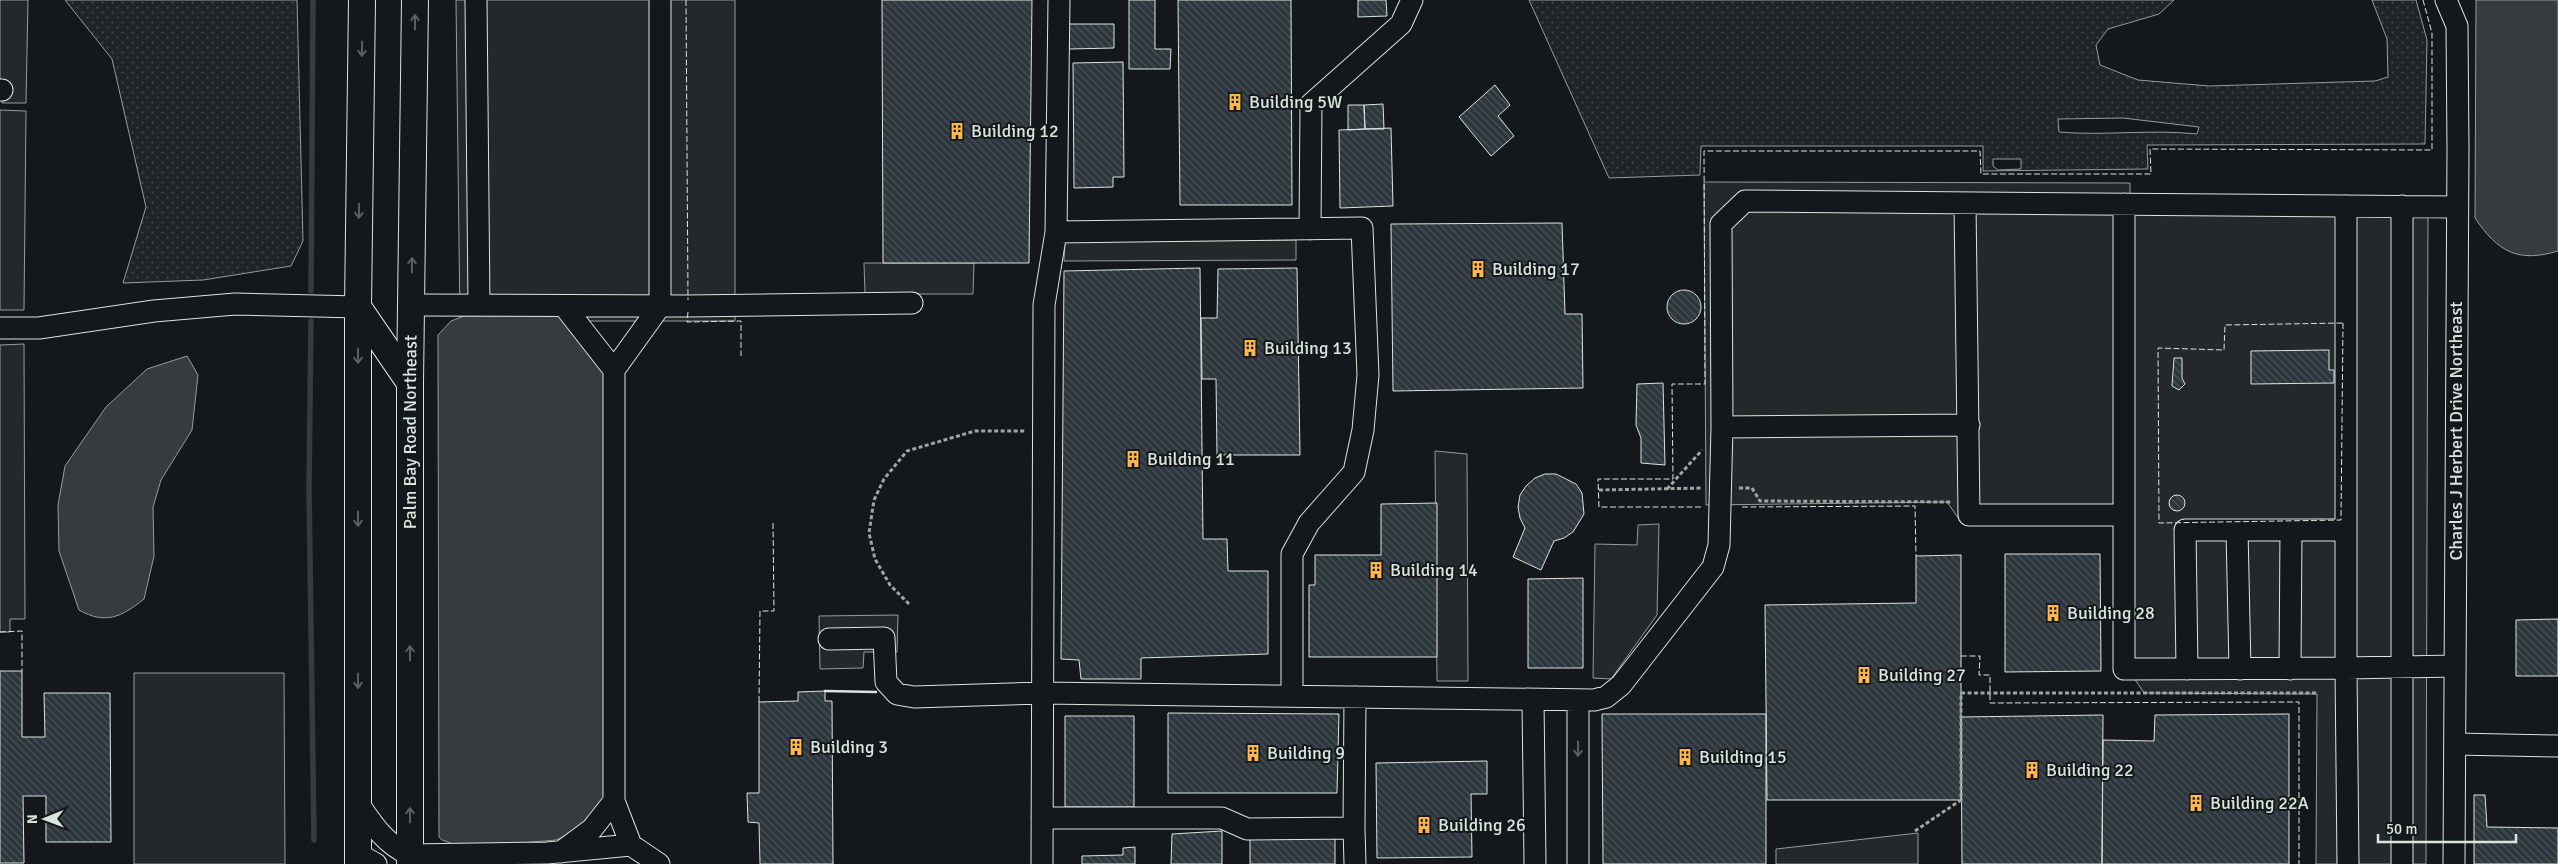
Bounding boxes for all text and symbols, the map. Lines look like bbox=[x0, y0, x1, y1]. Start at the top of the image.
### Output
one-way arrow bbox=[410, 14, 420, 30]
one-way arrow bbox=[357, 40, 367, 56]
place label: Building 5W bbox=[1249, 91, 1342, 113]
building icon: Building 5W bbox=[1225, 92, 1245, 112]
place label: Building 12 bbox=[971, 120, 1059, 142]
building icon: Building 12 bbox=[947, 121, 967, 141]
one-way arrow bbox=[355, 203, 364, 219]
one-way arrow bbox=[407, 257, 417, 273]
place label: Building 17 bbox=[1492, 258, 1580, 280]
building icon: Building 17 bbox=[1468, 259, 1488, 279]
street label: Charles J Herbert Drive Northeast bbox=[2445, 301, 2467, 561]
street label: Palm Bay Road Northeast bbox=[399, 335, 422, 529]
place label: Building 13 bbox=[1264, 337, 1352, 359]
building icon: Building 13 bbox=[1240, 338, 1260, 358]
one-way arrow bbox=[353, 348, 363, 364]
place label: Building 11 bbox=[1147, 448, 1235, 470]
building icon: Building 11 bbox=[1123, 449, 1143, 469]
one-way arrow bbox=[353, 510, 363, 526]
place label: Building 14 bbox=[1390, 559, 1478, 581]
building icon: Building 14 bbox=[1366, 560, 1386, 580]
place label: Building 28 bbox=[2067, 602, 2155, 624]
building icon: Building 28 bbox=[2043, 603, 2063, 623]
one-way arrow bbox=[405, 645, 415, 662]
place label: Building 27 bbox=[1878, 664, 1966, 686]
building icon: Building 27 bbox=[1854, 665, 1874, 685]
one-way arrow bbox=[353, 672, 363, 689]
place label: Building 3 bbox=[810, 736, 888, 758]
building icon: Building 3 bbox=[786, 737, 806, 757]
one-way arrow bbox=[1573, 740, 1583, 757]
place label: Building 9 bbox=[1267, 742, 1345, 764]
building icon: Building 9 bbox=[1243, 743, 1263, 763]
place label: Building 15 bbox=[1699, 746, 1787, 768]
building icon: Building 15 bbox=[1675, 747, 1695, 767]
place label: Building 22 bbox=[2046, 759, 2134, 781]
building icon: Building 22 bbox=[2022, 760, 2042, 780]
place label: Building 22A bbox=[2210, 792, 2309, 814]
building icon: Building 22A bbox=[2186, 793, 2206, 813]
north arrow bbox=[20, 794, 70, 844]
one-way arrow bbox=[405, 808, 415, 824]
scale bar bbox=[2378, 812, 2516, 844]
text: N bbox=[24, 814, 41, 824]
place label: Building 26 bbox=[1438, 814, 1526, 836]
building icon: Building 26 bbox=[1414, 815, 1434, 835]
text: 50 m bbox=[2386, 820, 2417, 838]

